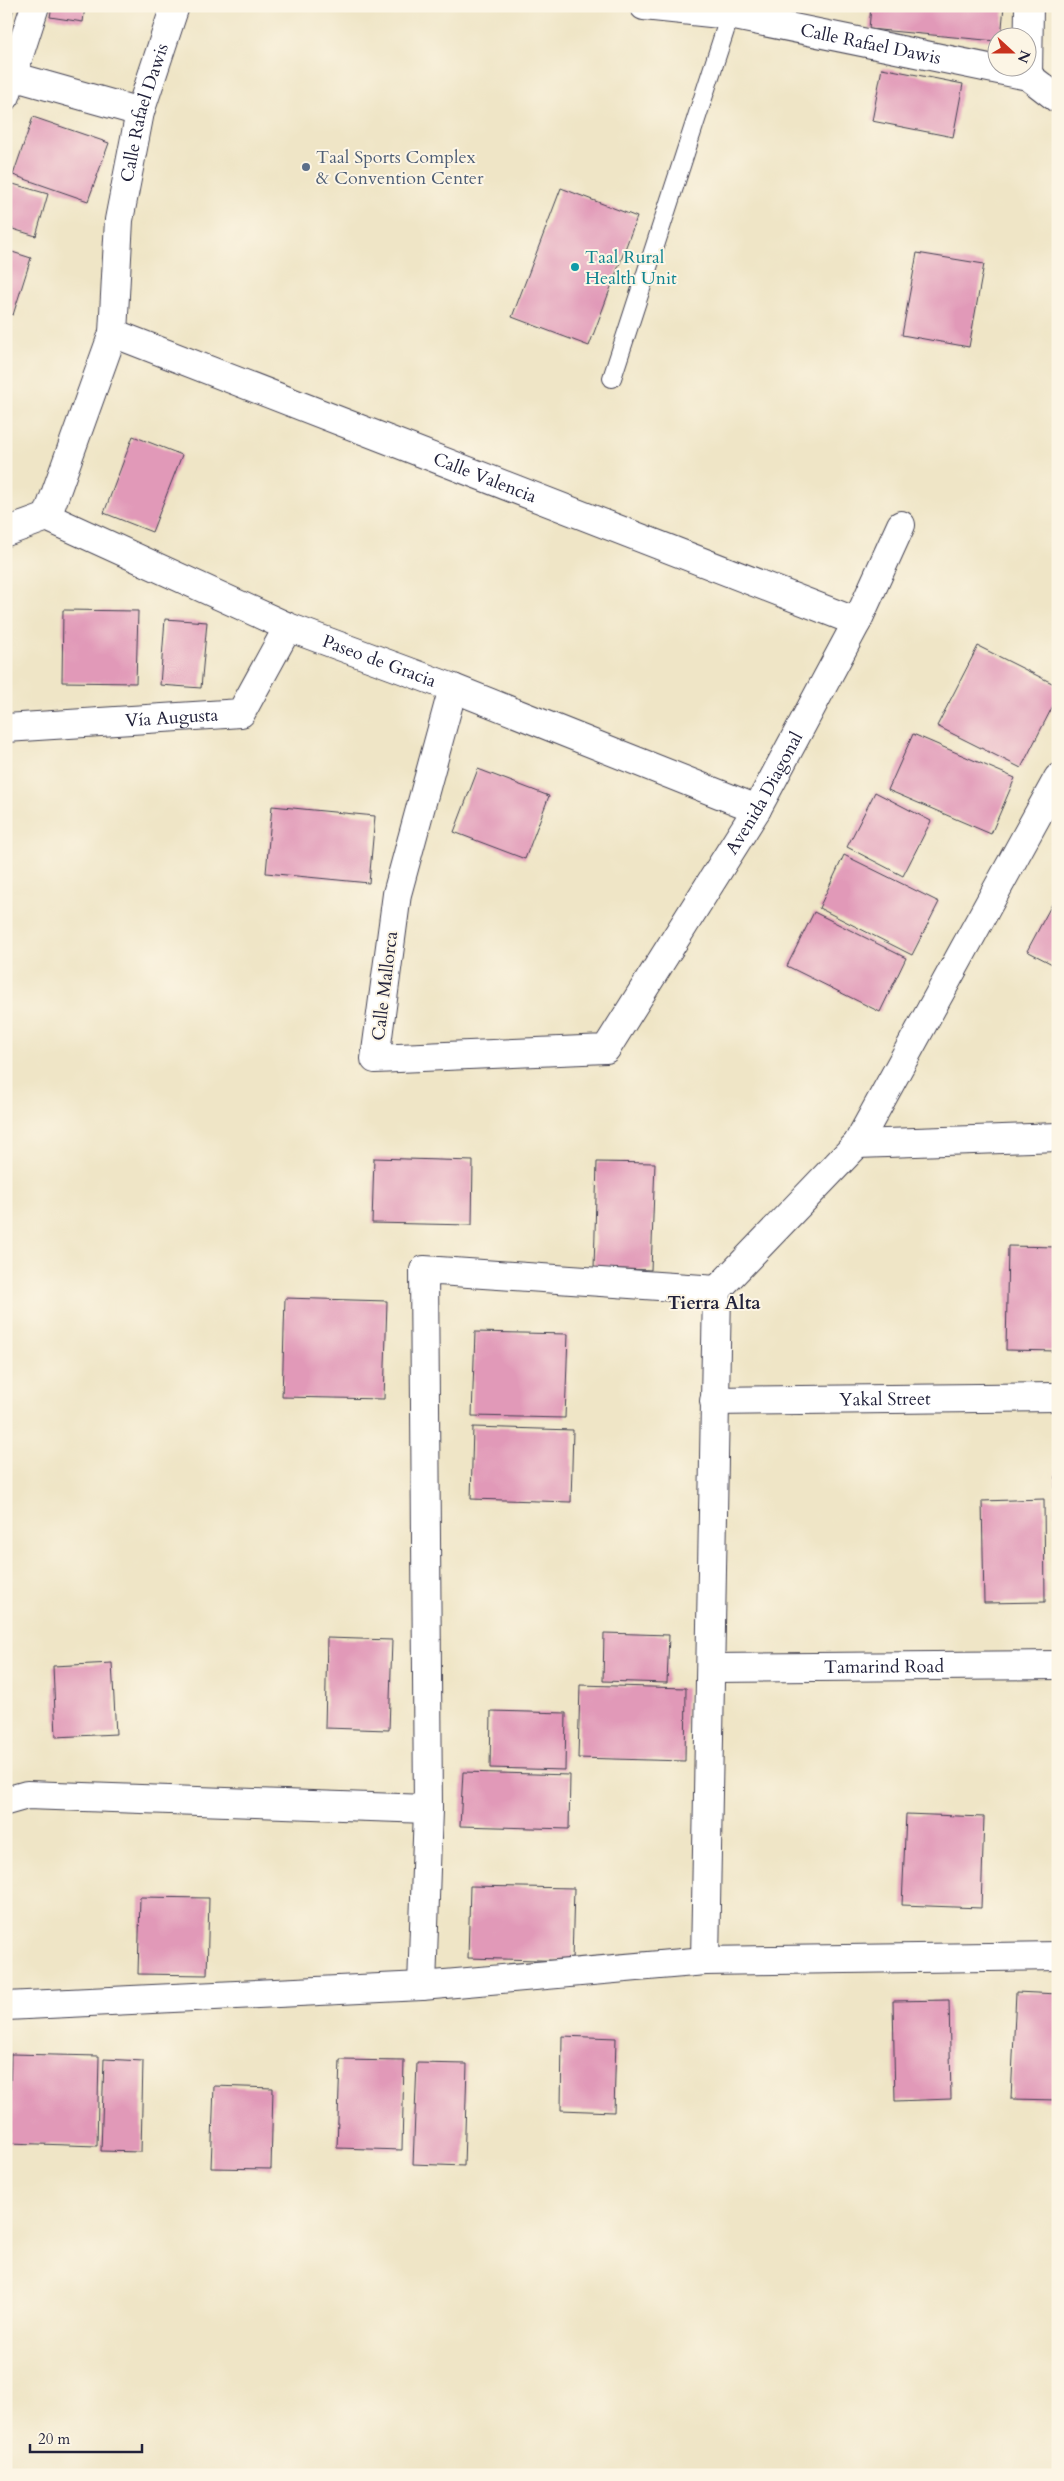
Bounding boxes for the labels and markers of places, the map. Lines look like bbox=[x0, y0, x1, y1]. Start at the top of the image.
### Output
place label: Taal Sports Complex & Convention Center bbox=[316, 145, 484, 191]
marker: Taal Sports Complex & Convention Center bbox=[300, 161, 312, 173]
place label: Taal Rural Health Unit bbox=[585, 245, 677, 291]
marker: Taal Rural Health Unit bbox=[569, 261, 581, 273]

